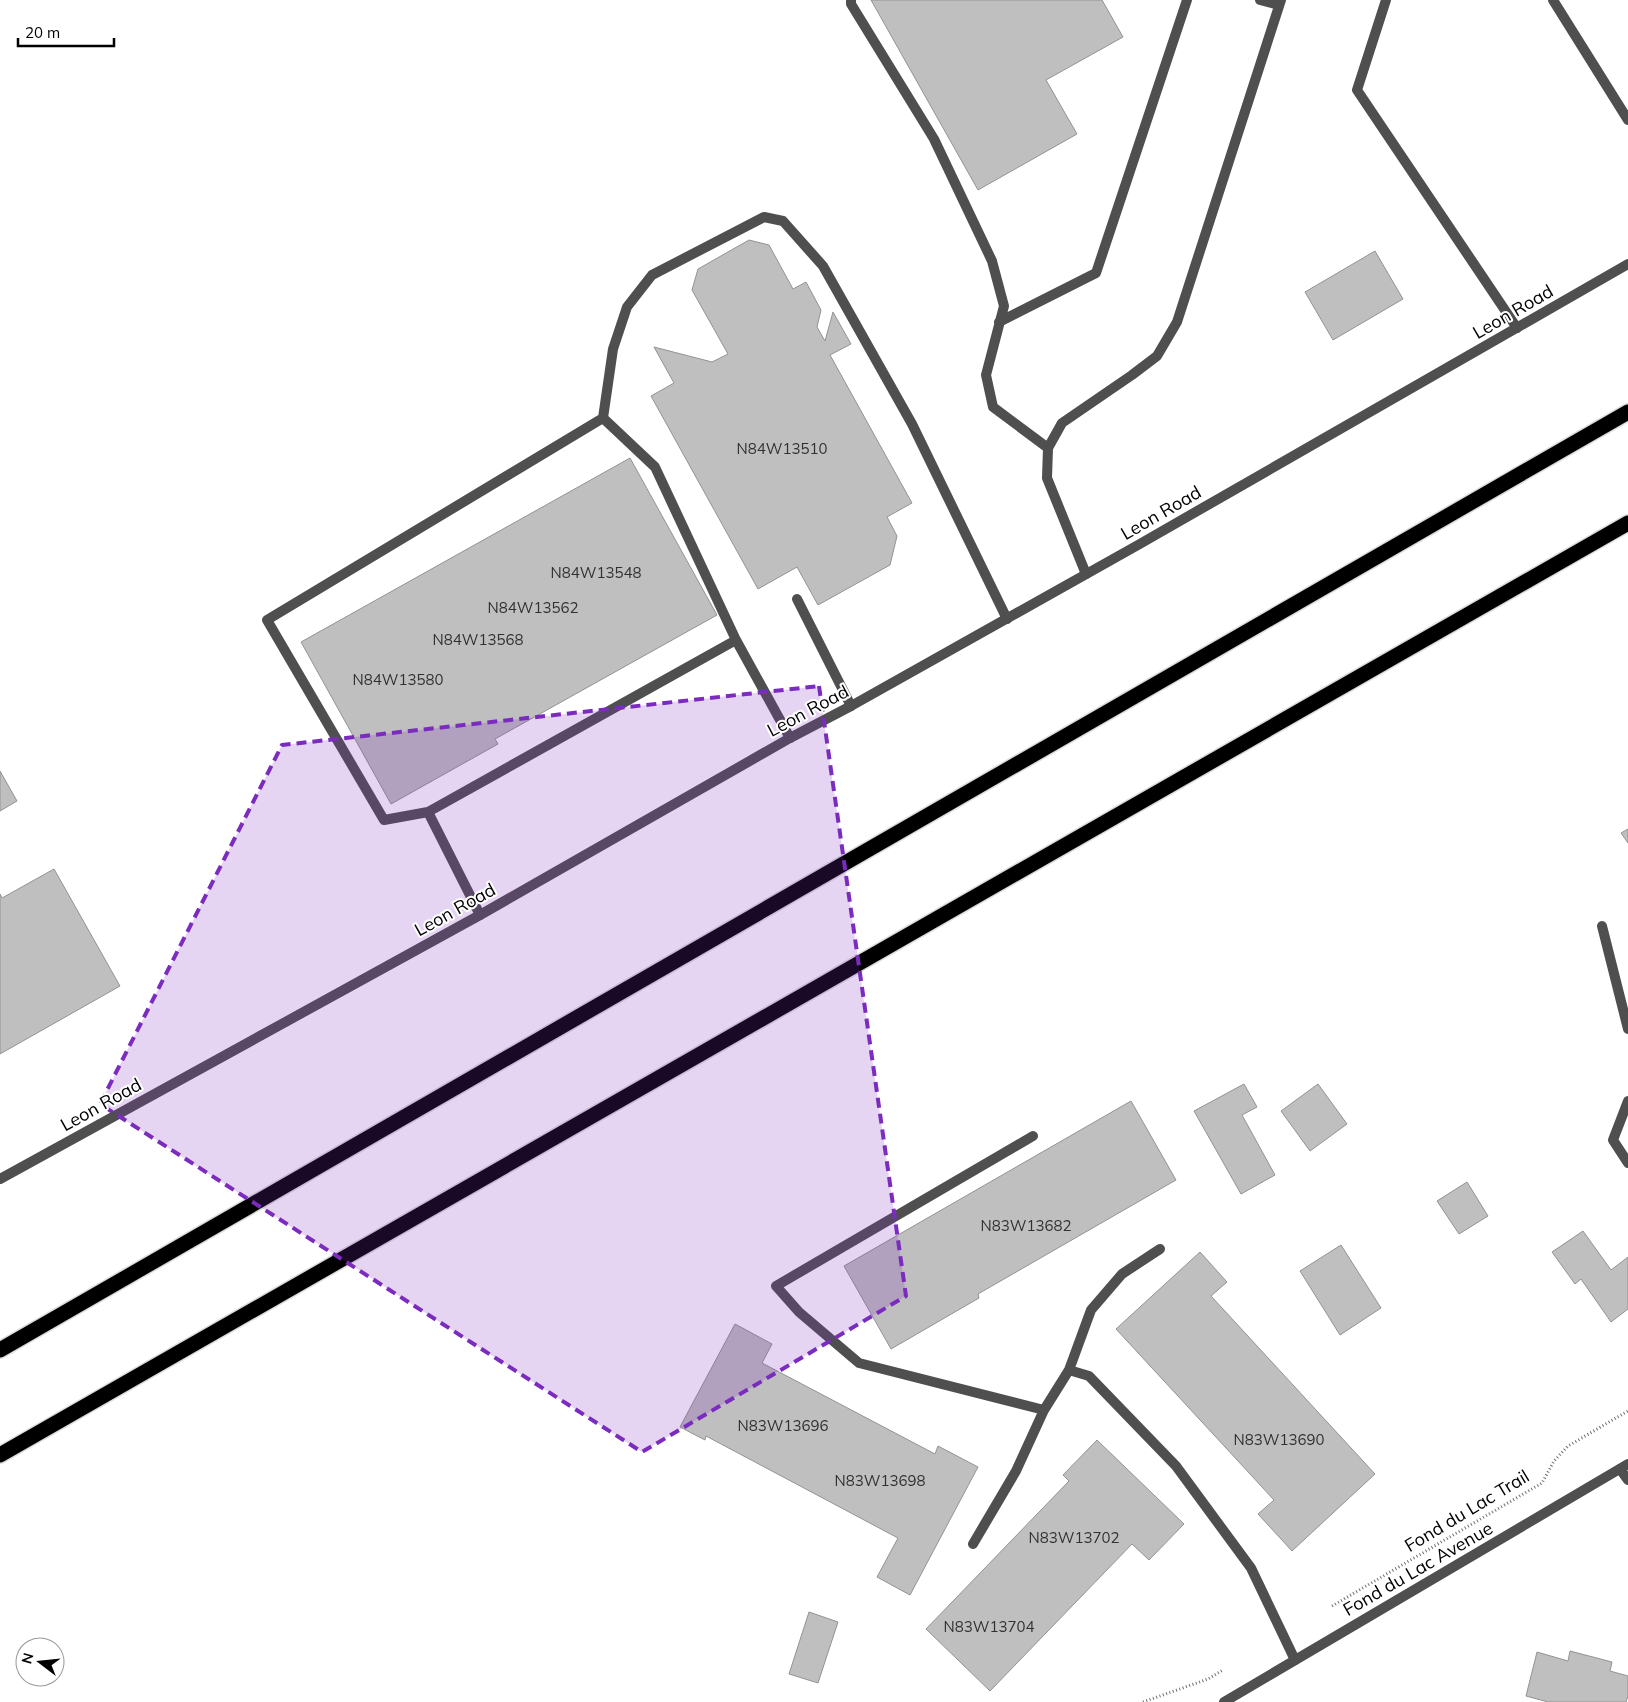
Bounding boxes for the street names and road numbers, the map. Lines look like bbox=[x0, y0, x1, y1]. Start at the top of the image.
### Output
street label: Leon Road bbox=[1468, 279, 1557, 344]
street label: Leon Road bbox=[1116, 480, 1205, 545]
street label: Leon Road bbox=[763, 679, 853, 742]
street label: Leon Road bbox=[410, 878, 499, 941]
street label: Leon Road bbox=[56, 1073, 145, 1136]
street label: Fond du Lac Trail bbox=[1400, 1464, 1533, 1557]
street label: Fond du Lac Avenue bbox=[1339, 1516, 1497, 1621]

